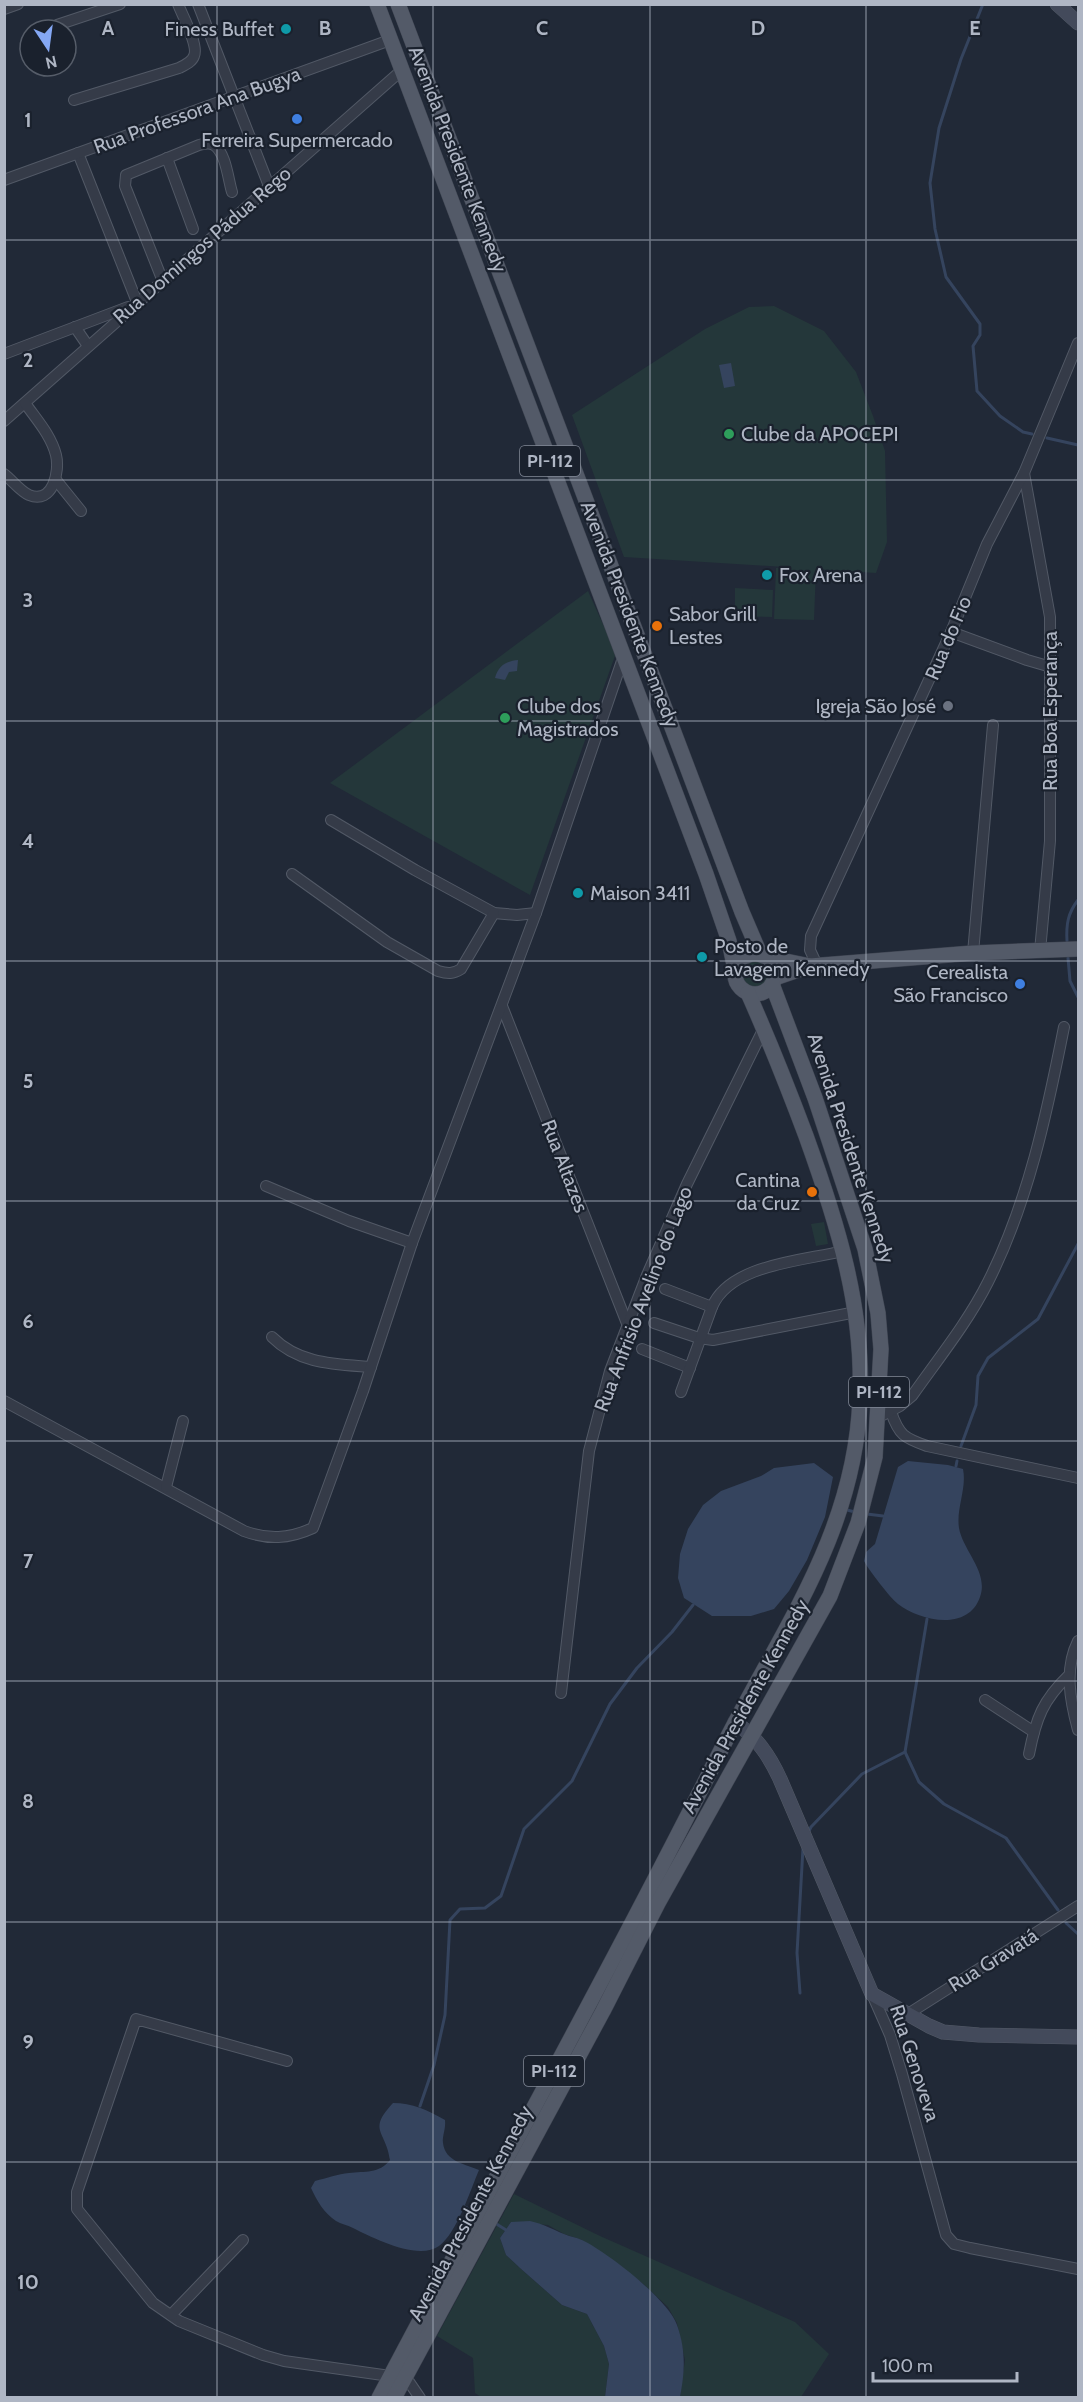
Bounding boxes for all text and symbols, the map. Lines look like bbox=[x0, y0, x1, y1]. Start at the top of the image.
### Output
text: A bbox=[102, 16, 115, 40]
text: B bbox=[319, 16, 331, 40]
text: C bbox=[536, 16, 548, 40]
text: D bbox=[751, 16, 765, 40]
text: E bbox=[969, 16, 981, 40]
place label: Finess Buffet bbox=[165, 17, 274, 41]
north arrow bbox=[18, 18, 78, 78]
marker: Finess Buffet bbox=[279, 22, 293, 36]
street label: Avenida Presidente Kennedy bbox=[404, 42, 512, 276]
text: N bbox=[44, 52, 59, 73]
street label: Rua Professora Ana Bugya bbox=[90, 61, 304, 159]
text: 1 bbox=[24, 108, 32, 132]
marker: Ferreira Supermercado bbox=[290, 112, 304, 126]
place label: Ferreira Supermercado bbox=[201, 128, 393, 152]
street label: Rua Domingos Pádua Rego bbox=[108, 161, 296, 329]
text: 2 bbox=[23, 348, 33, 372]
place label: Clube da APOCEPI bbox=[741, 422, 899, 446]
marker: Clube da APOCEPI bbox=[722, 427, 736, 441]
road number: PI-112 bbox=[520, 446, 580, 476]
street label: Avenida Presidente Kennedy bbox=[576, 497, 684, 731]
place label: Fox Arena bbox=[779, 563, 863, 587]
marker: Fox Arena bbox=[760, 568, 774, 582]
text: 3 bbox=[23, 588, 33, 612]
street label: Rua do Fio bbox=[920, 593, 976, 683]
place label: Sabor Grill Lestes bbox=[669, 602, 757, 649]
marker: Sabor Grill Lestes bbox=[650, 619, 664, 633]
street label: Rua Boa Esperança bbox=[1038, 631, 1062, 791]
place label: Clube dos Magistrados bbox=[517, 694, 618, 741]
place label: Igreja São José bbox=[815, 694, 936, 718]
marker: Igreja São José bbox=[941, 699, 955, 713]
marker: Clube dos Magistrados bbox=[498, 711, 512, 725]
text: 4 bbox=[22, 829, 34, 853]
place label: Maison 3411 bbox=[590, 881, 690, 905]
marker: Maison 3411 bbox=[571, 886, 585, 900]
place label: Posto de Lavagem Kennedy bbox=[714, 934, 870, 981]
marker: Posto de Lavagem Kennedy bbox=[695, 950, 709, 964]
place label: Cerealista São Francisco bbox=[893, 960, 1008, 1007]
marker: Cerealista São Francisco bbox=[1013, 977, 1027, 991]
street label: Avenida Presidente Kennedy bbox=[802, 1030, 900, 1266]
text: 5 bbox=[23, 1069, 33, 1093]
street label: Rua Altazes bbox=[536, 1116, 594, 1216]
place label: Cantina da Cruz bbox=[735, 1168, 800, 1215]
street label: Rua Anfrisio Avelino do Lago bbox=[589, 1183, 697, 1415]
marker: Cantina da Cruz bbox=[805, 1185, 819, 1199]
text: 6 bbox=[22, 1309, 34, 1333]
road number: PI-112 bbox=[849, 1377, 909, 1407]
text: 7 bbox=[23, 1549, 34, 1573]
street label: Avenida Presidente Kennedy bbox=[676, 1595, 814, 1817]
text: 8 bbox=[22, 1789, 34, 1813]
street label: Rua Gravatá bbox=[944, 1923, 1042, 1997]
street label: Rua Genoveva bbox=[885, 2002, 945, 2125]
text: 9 bbox=[22, 2030, 34, 2054]
road number: PI-112 bbox=[524, 2056, 584, 2086]
street label: Avenida Presidente Kennedy bbox=[403, 2101, 537, 2325]
text: 10 bbox=[17, 2270, 39, 2294]
scale bar bbox=[873, 2345, 1017, 2383]
text: 100 m bbox=[882, 2355, 933, 2377]

